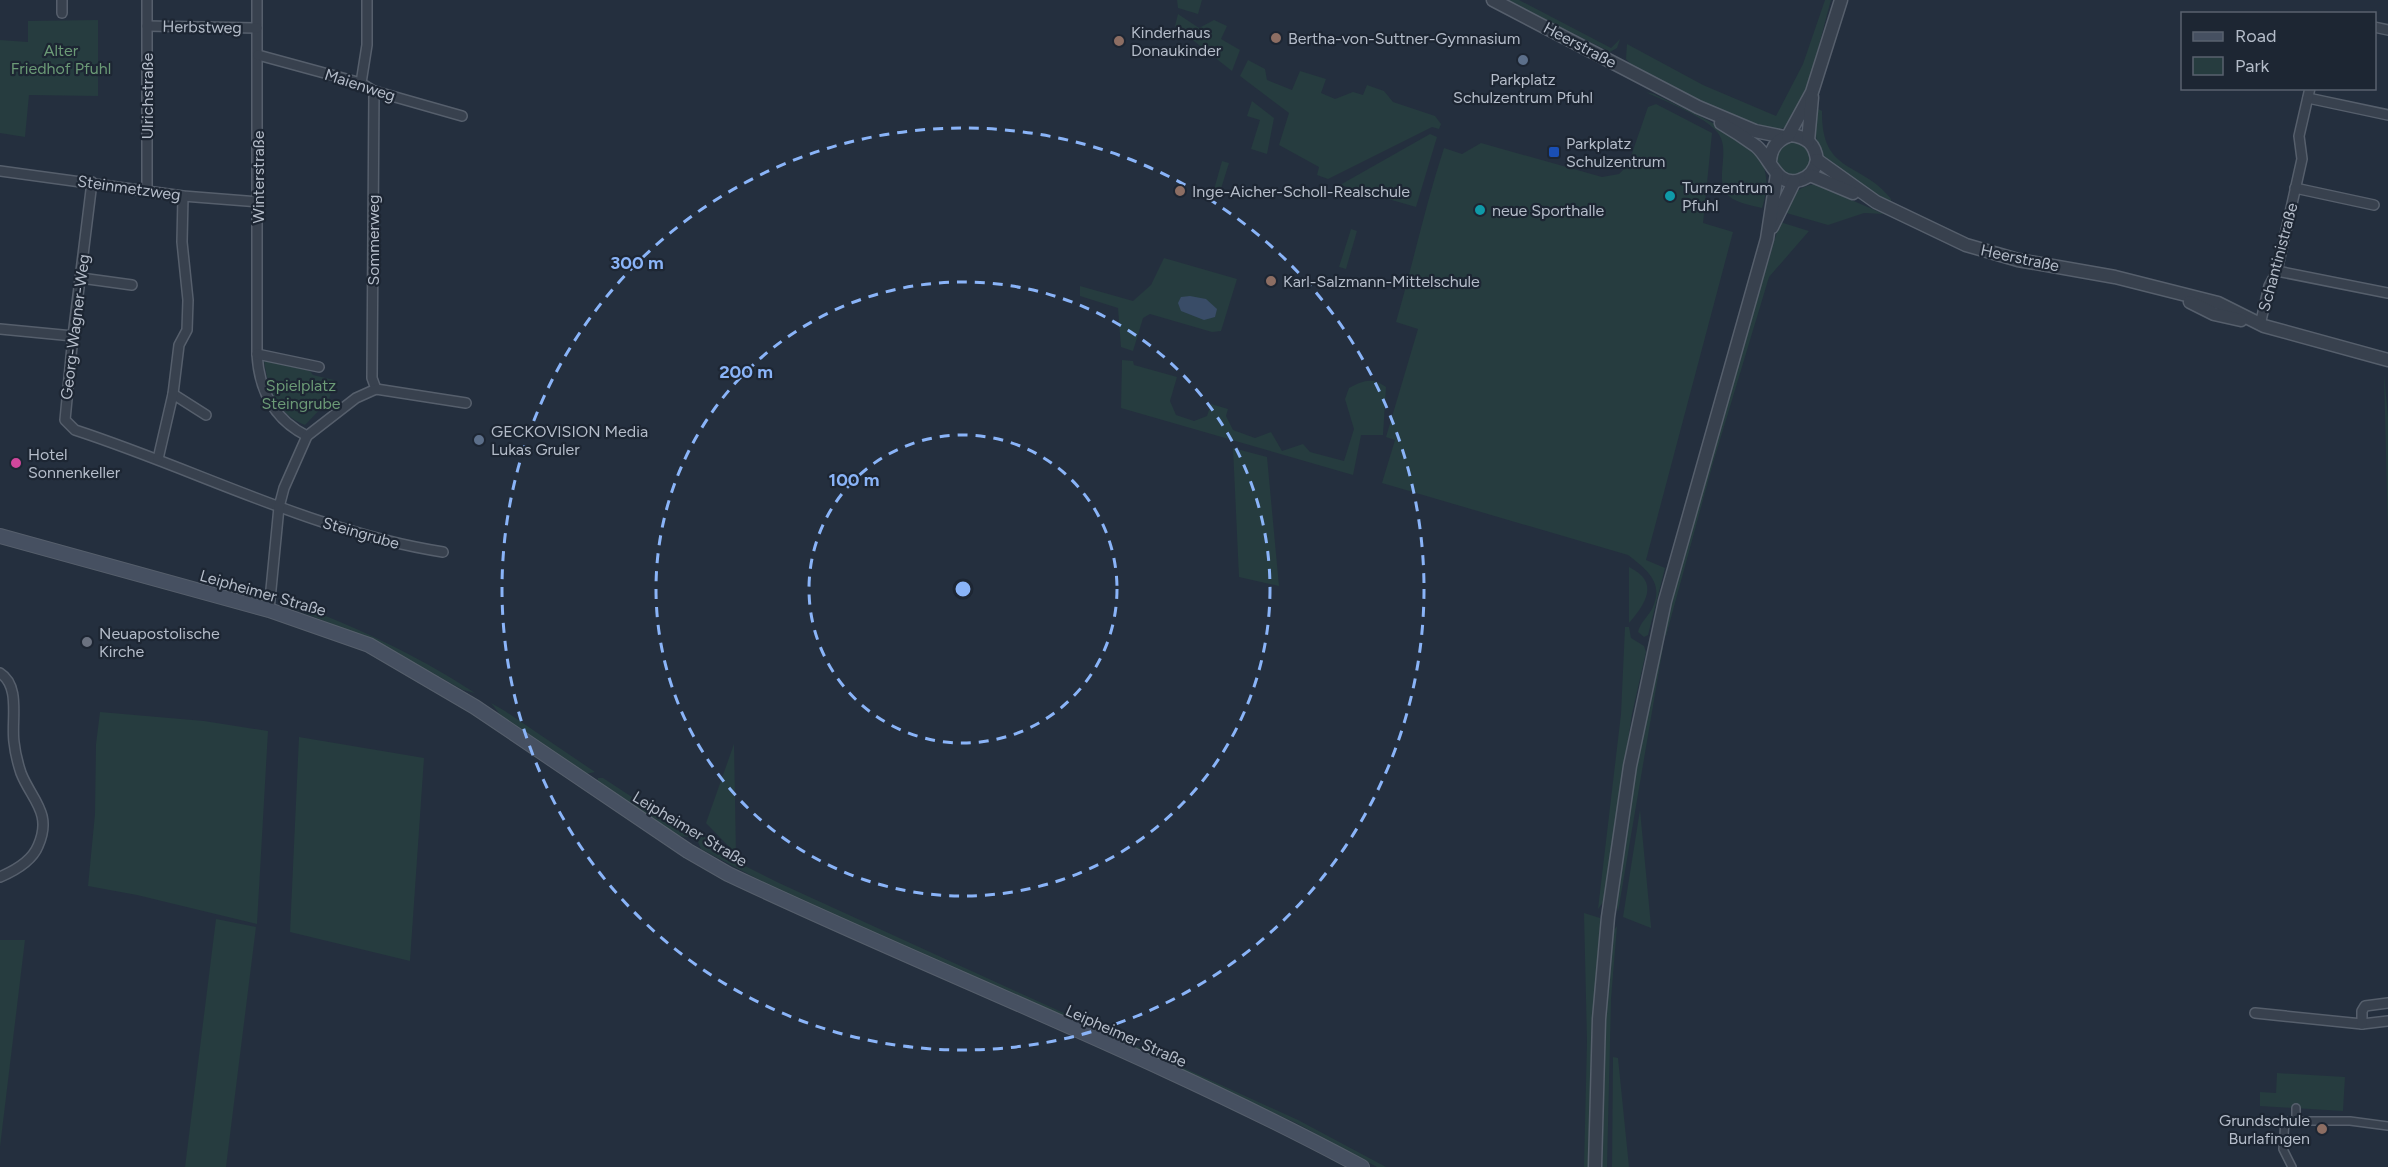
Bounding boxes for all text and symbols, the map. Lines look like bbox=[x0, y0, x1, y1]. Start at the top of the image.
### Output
legend bbox=[2181, 12, 2376, 90]
street label: Herbstweg bbox=[162, 17, 242, 37]
street label: Heerstraße bbox=[1540, 18, 1620, 72]
place label: Kinderhaus Donaukinder bbox=[1131, 23, 1222, 60]
text: Road bbox=[2235, 25, 2276, 47]
place label: Bertha-von-Suttner-Gymnasium bbox=[1288, 29, 1520, 48]
marker: Bertha-von-Suttner-Gymnasium bbox=[1269, 31, 1283, 45]
marker: Kinderhaus Donaukinder bbox=[1112, 34, 1126, 48]
park label: Alter Friedhof Pfuhl bbox=[11, 41, 111, 78]
street label: Ulrichstraße bbox=[138, 53, 157, 139]
marker: Parkplatz Schulzentrum Pfuhl bbox=[1516, 53, 1530, 67]
text: Park bbox=[2235, 55, 2270, 77]
street label: Maienweg bbox=[322, 65, 398, 105]
place label: Parkplatz Schulzentrum Pfuhl bbox=[1453, 70, 1593, 107]
street label: Winterstraße bbox=[249, 130, 268, 223]
place label: Parkplatz Schulzentrum bbox=[1566, 134, 1665, 171]
marker: Parkplatz Schulzentrum bbox=[1547, 145, 1561, 159]
street label: Steinmetzweg bbox=[76, 171, 182, 205]
place label: Turnzentrum Pfuhl bbox=[1682, 178, 1773, 215]
place label: Inge-Aicher-Scholl-Realschule bbox=[1192, 182, 1410, 201]
marker: Inge-Aicher-Scholl-Realschule bbox=[1173, 184, 1187, 198]
marker: Turnzentrum Pfuhl bbox=[1663, 189, 1677, 203]
street label: Sommerweg bbox=[364, 195, 383, 285]
street label: Schantinistraße bbox=[2254, 200, 2302, 313]
place label: neue Sporthalle bbox=[1492, 201, 1604, 220]
marker: neue Sporthalle bbox=[1473, 203, 1487, 217]
street label: Heerstraße bbox=[1979, 240, 2061, 276]
text: 300 m bbox=[610, 252, 664, 274]
street label: Georg-Wagner-Weg bbox=[57, 253, 93, 401]
place label: Karl-Salzmann-Mittelschule bbox=[1283, 272, 1480, 291]
marker: Karl-Salzmann-Mittelschule bbox=[1264, 274, 1278, 288]
text: 200 m bbox=[719, 361, 773, 383]
park label: Spielplatz Steingrube bbox=[261, 376, 341, 413]
place label: GECKOVISION Media Lukas Gruler bbox=[491, 422, 648, 459]
marker: GECKOVISION Media Lukas Gruler bbox=[472, 433, 486, 447]
place label: Hotel Sonnenkeller bbox=[28, 445, 121, 482]
marker: Hotel Sonnenkeller bbox=[9, 456, 23, 470]
text: 100 m bbox=[829, 469, 879, 491]
street label: Steingrube bbox=[320, 513, 402, 553]
street label: Leipheimer Straße bbox=[198, 566, 329, 620]
centre of rings bbox=[953, 579, 973, 599]
place label: Neuapostolische Kirche bbox=[99, 624, 220, 661]
marker: Neuapostolische Kirche bbox=[80, 635, 94, 649]
street label: Leipheimer Straße bbox=[629, 787, 751, 871]
street label: Leipheimer Straße bbox=[1063, 1001, 1190, 1071]
place label: Grundschule Burlafingen bbox=[2219, 1111, 2310, 1148]
marker: Grundschule Burlafingen bbox=[2315, 1122, 2329, 1136]

